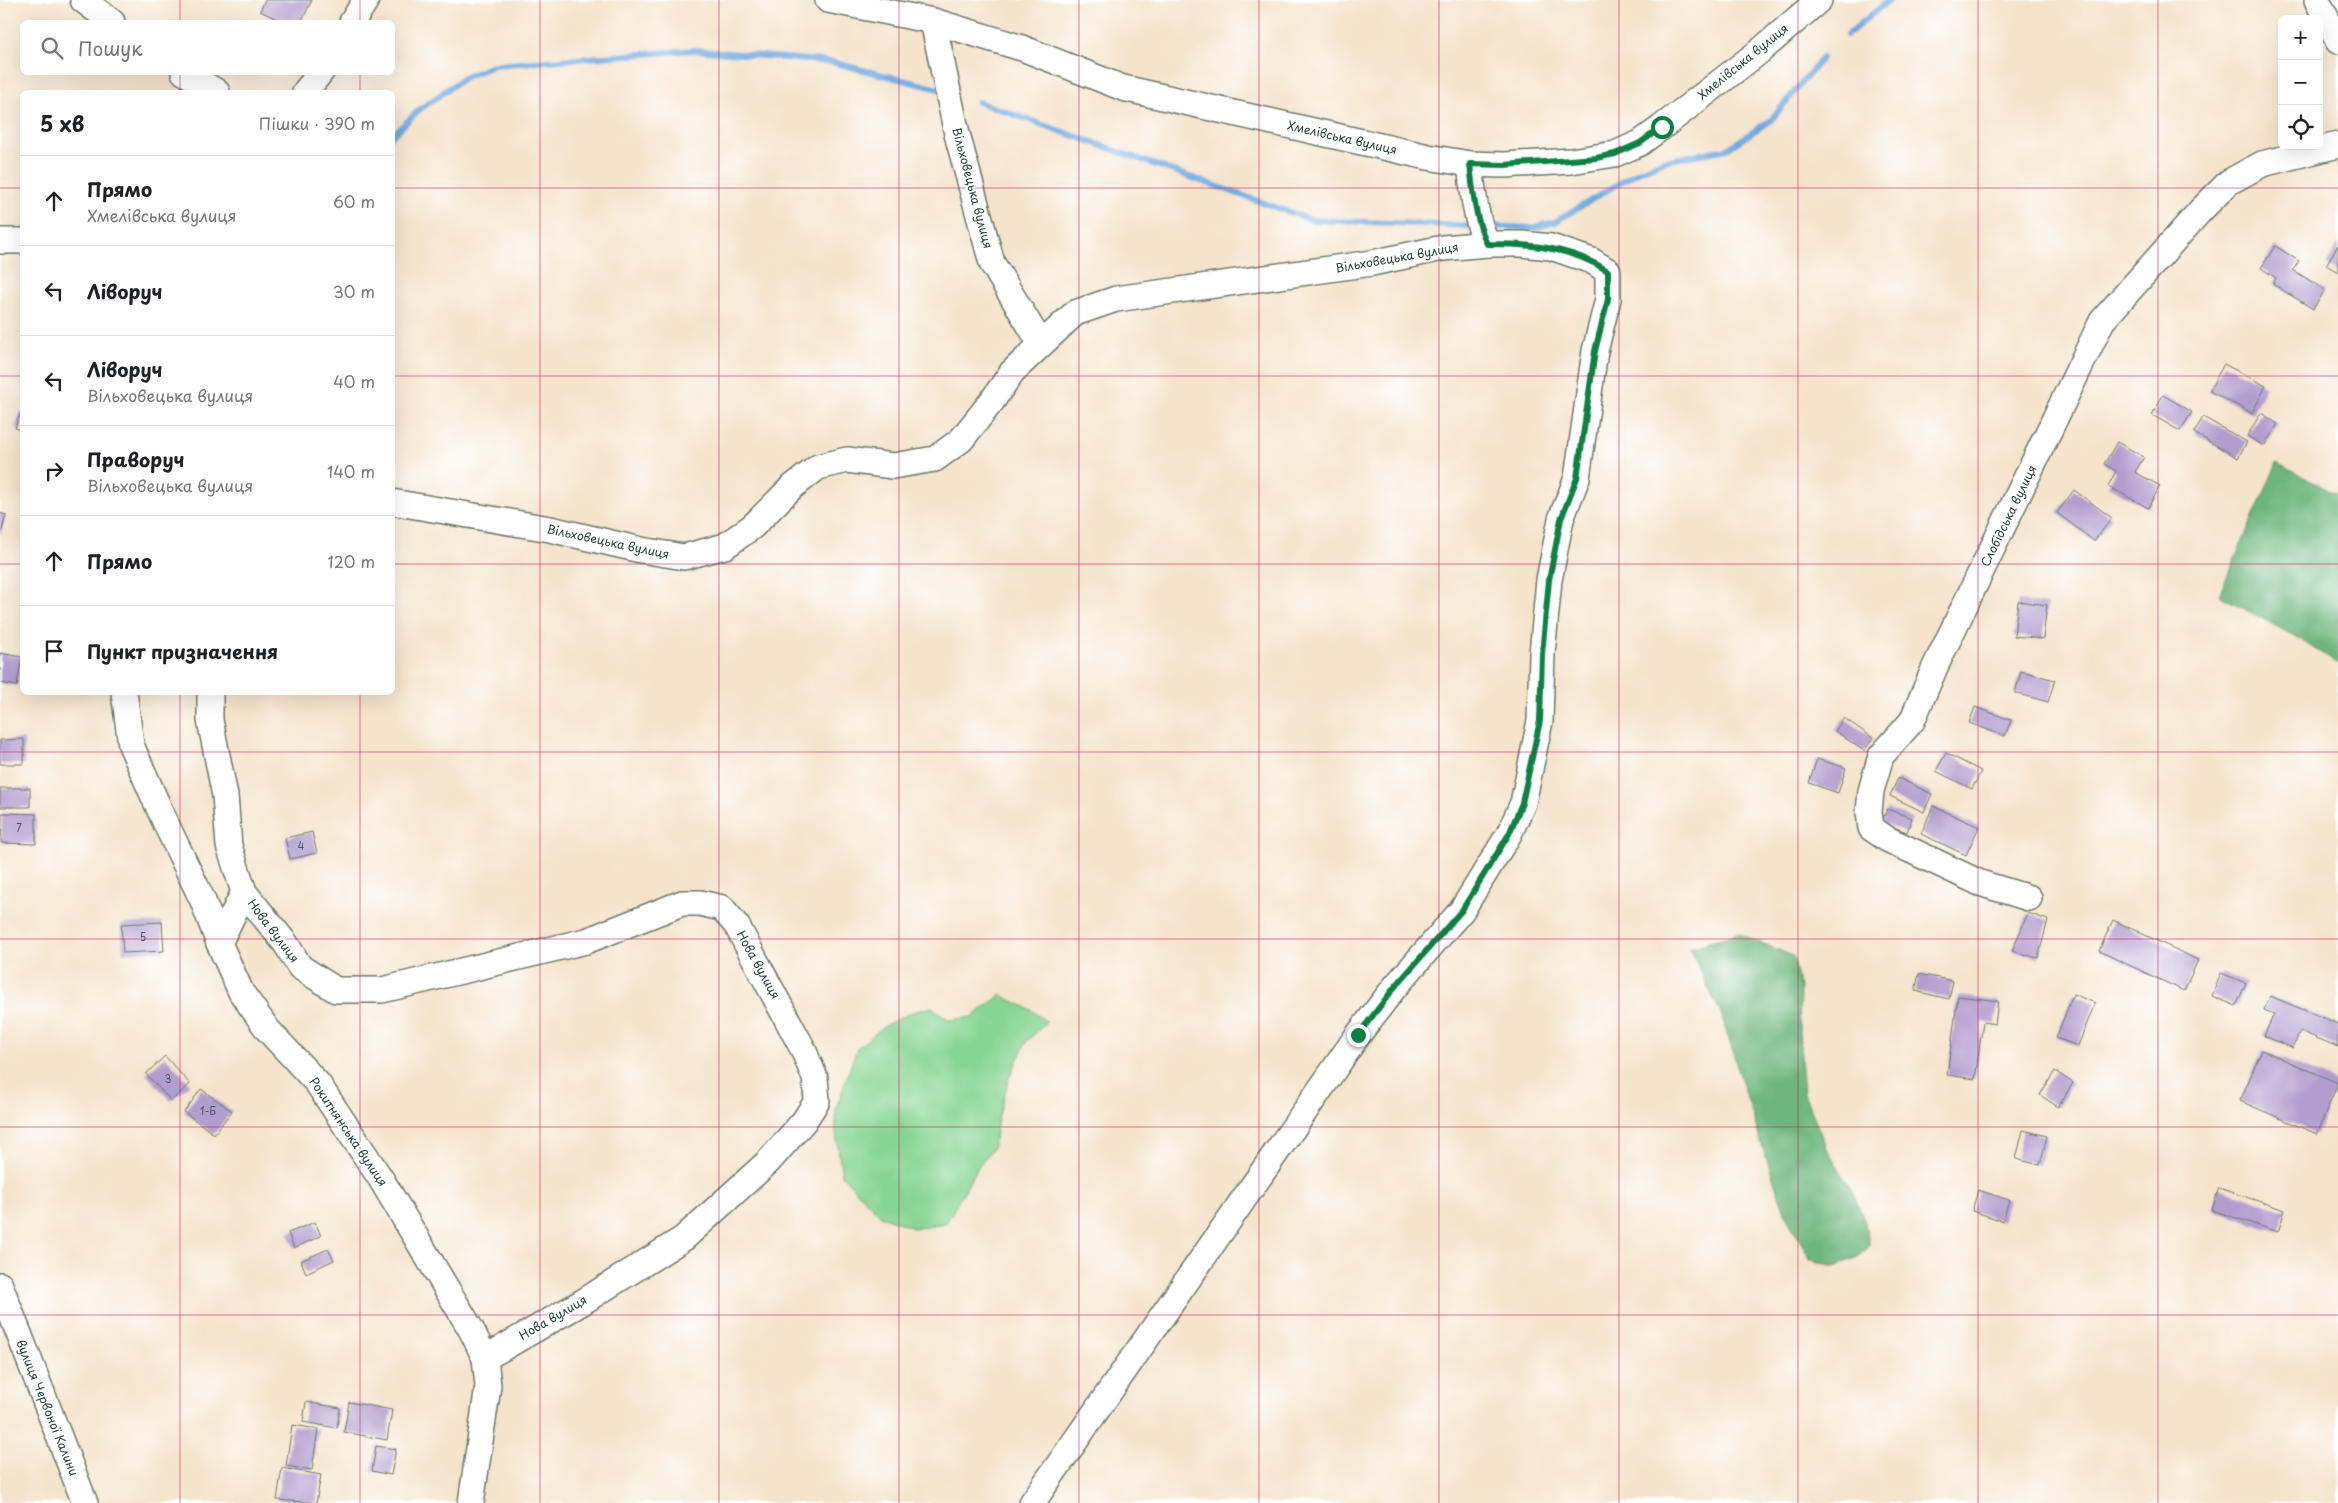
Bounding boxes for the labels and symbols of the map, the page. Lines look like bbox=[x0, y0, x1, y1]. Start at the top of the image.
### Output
street label: Хмелівська вулиця bbox=[1693, 19, 1792, 104]
street label: Хмелівська вулиця bbox=[1286, 116, 1399, 158]
route start bbox=[1651, 116, 1674, 139]
street label: Вільховецька вулиця bbox=[948, 125, 998, 250]
street label: Вільховецька вулиця bbox=[1334, 237, 1460, 277]
street label: Слобідська вулиця bbox=[1976, 462, 2041, 569]
street label: Вільховецька вулиця bbox=[545, 519, 671, 563]
house number: 7 bbox=[16, 820, 22, 835]
house number: 4 bbox=[298, 838, 305, 853]
street label: Нова вулиця bbox=[244, 895, 304, 966]
street label: Нова вулиця bbox=[733, 927, 785, 1002]
house number: 5 bbox=[140, 929, 146, 944]
route end bbox=[1347, 1024, 1370, 1047]
house number: 3 bbox=[165, 1071, 171, 1086]
street label: Рокитнянська вулиця bbox=[305, 1073, 392, 1190]
house number: 1-Б bbox=[200, 1103, 216, 1118]
street label: Нова вулиця bbox=[515, 1290, 590, 1344]
street label: вулиця Червоної Калини bbox=[12, 1337, 84, 1478]

